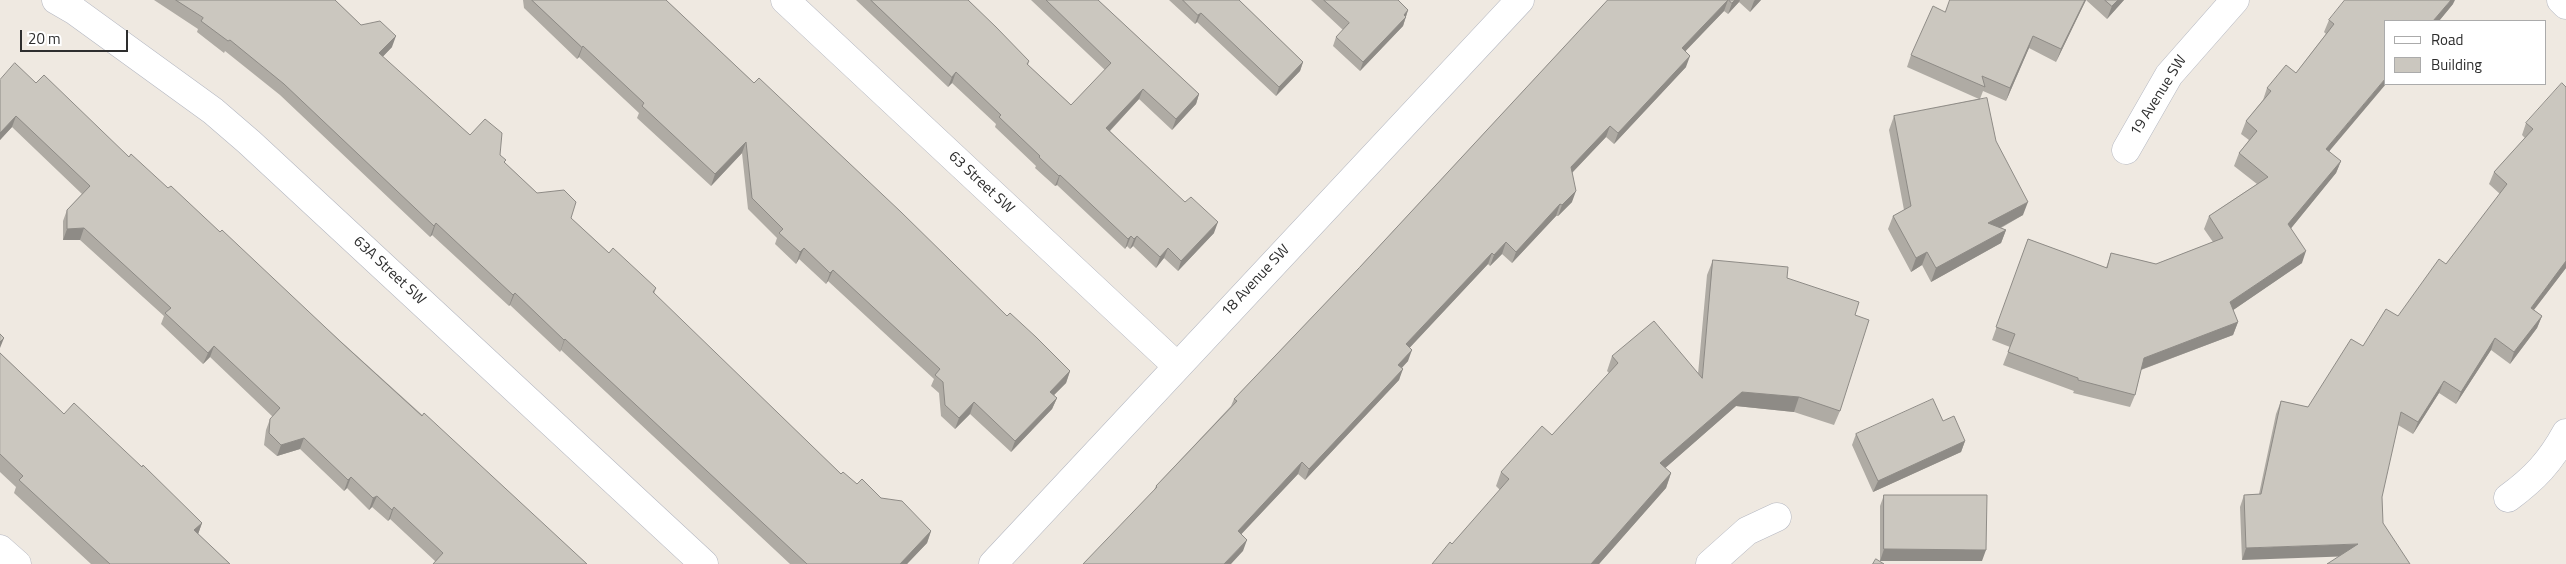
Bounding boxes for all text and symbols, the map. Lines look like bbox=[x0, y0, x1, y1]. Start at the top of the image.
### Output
scale bar bbox=[22, 20, 130, 52]
legend bbox=[2384, 20, 2546, 85]
text: 20 m bbox=[28, 27, 61, 50]
text: Road bbox=[2431, 28, 2463, 51]
street label: 19 Avenue SW bbox=[2127, 52, 2191, 140]
text: Building bbox=[2431, 53, 2482, 76]
street label: 63 Street SW bbox=[944, 148, 1018, 218]
street label: 63A Street SW bbox=[349, 233, 429, 309]
street label: 18 Avenue SW bbox=[1218, 241, 1294, 321]

